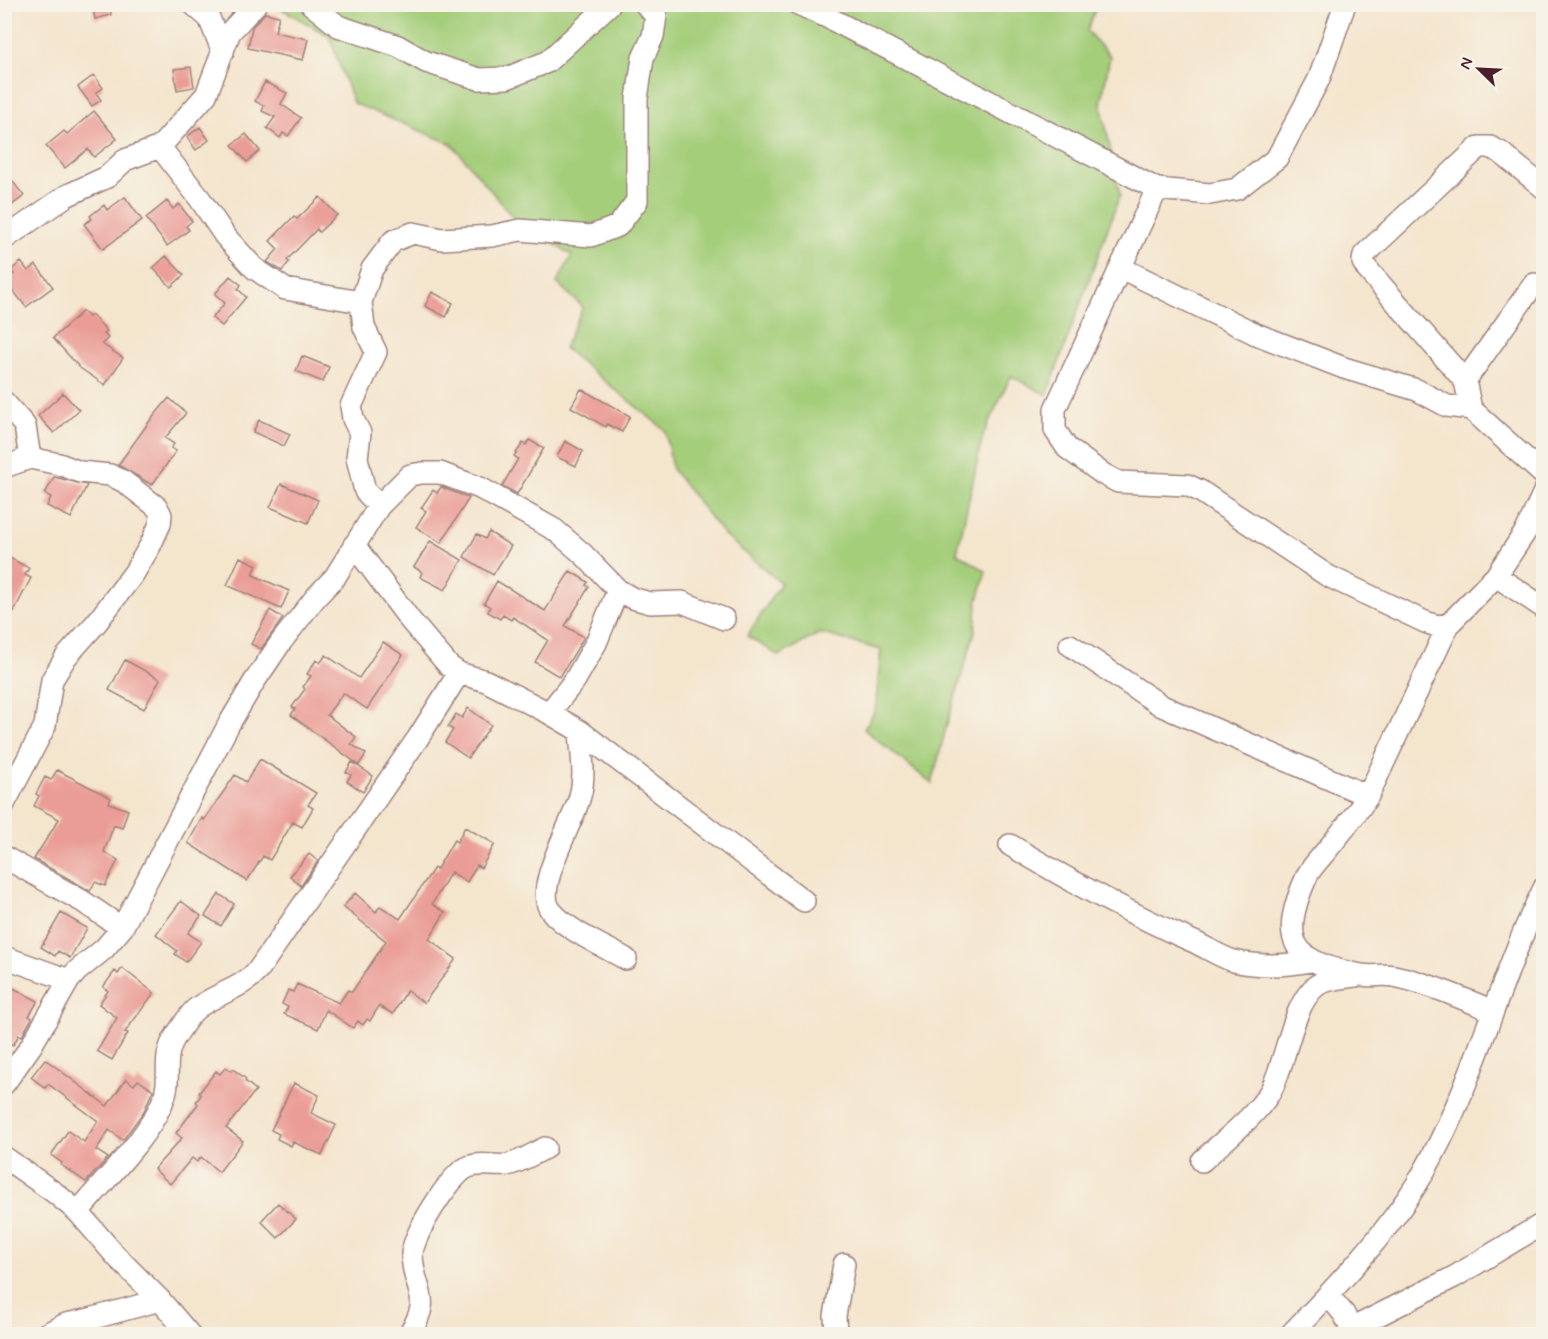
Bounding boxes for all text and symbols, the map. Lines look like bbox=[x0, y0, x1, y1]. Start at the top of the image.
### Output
north arrow bbox=[1449, 39, 1509, 99]
text: N bbox=[1455, 54, 1478, 73]

